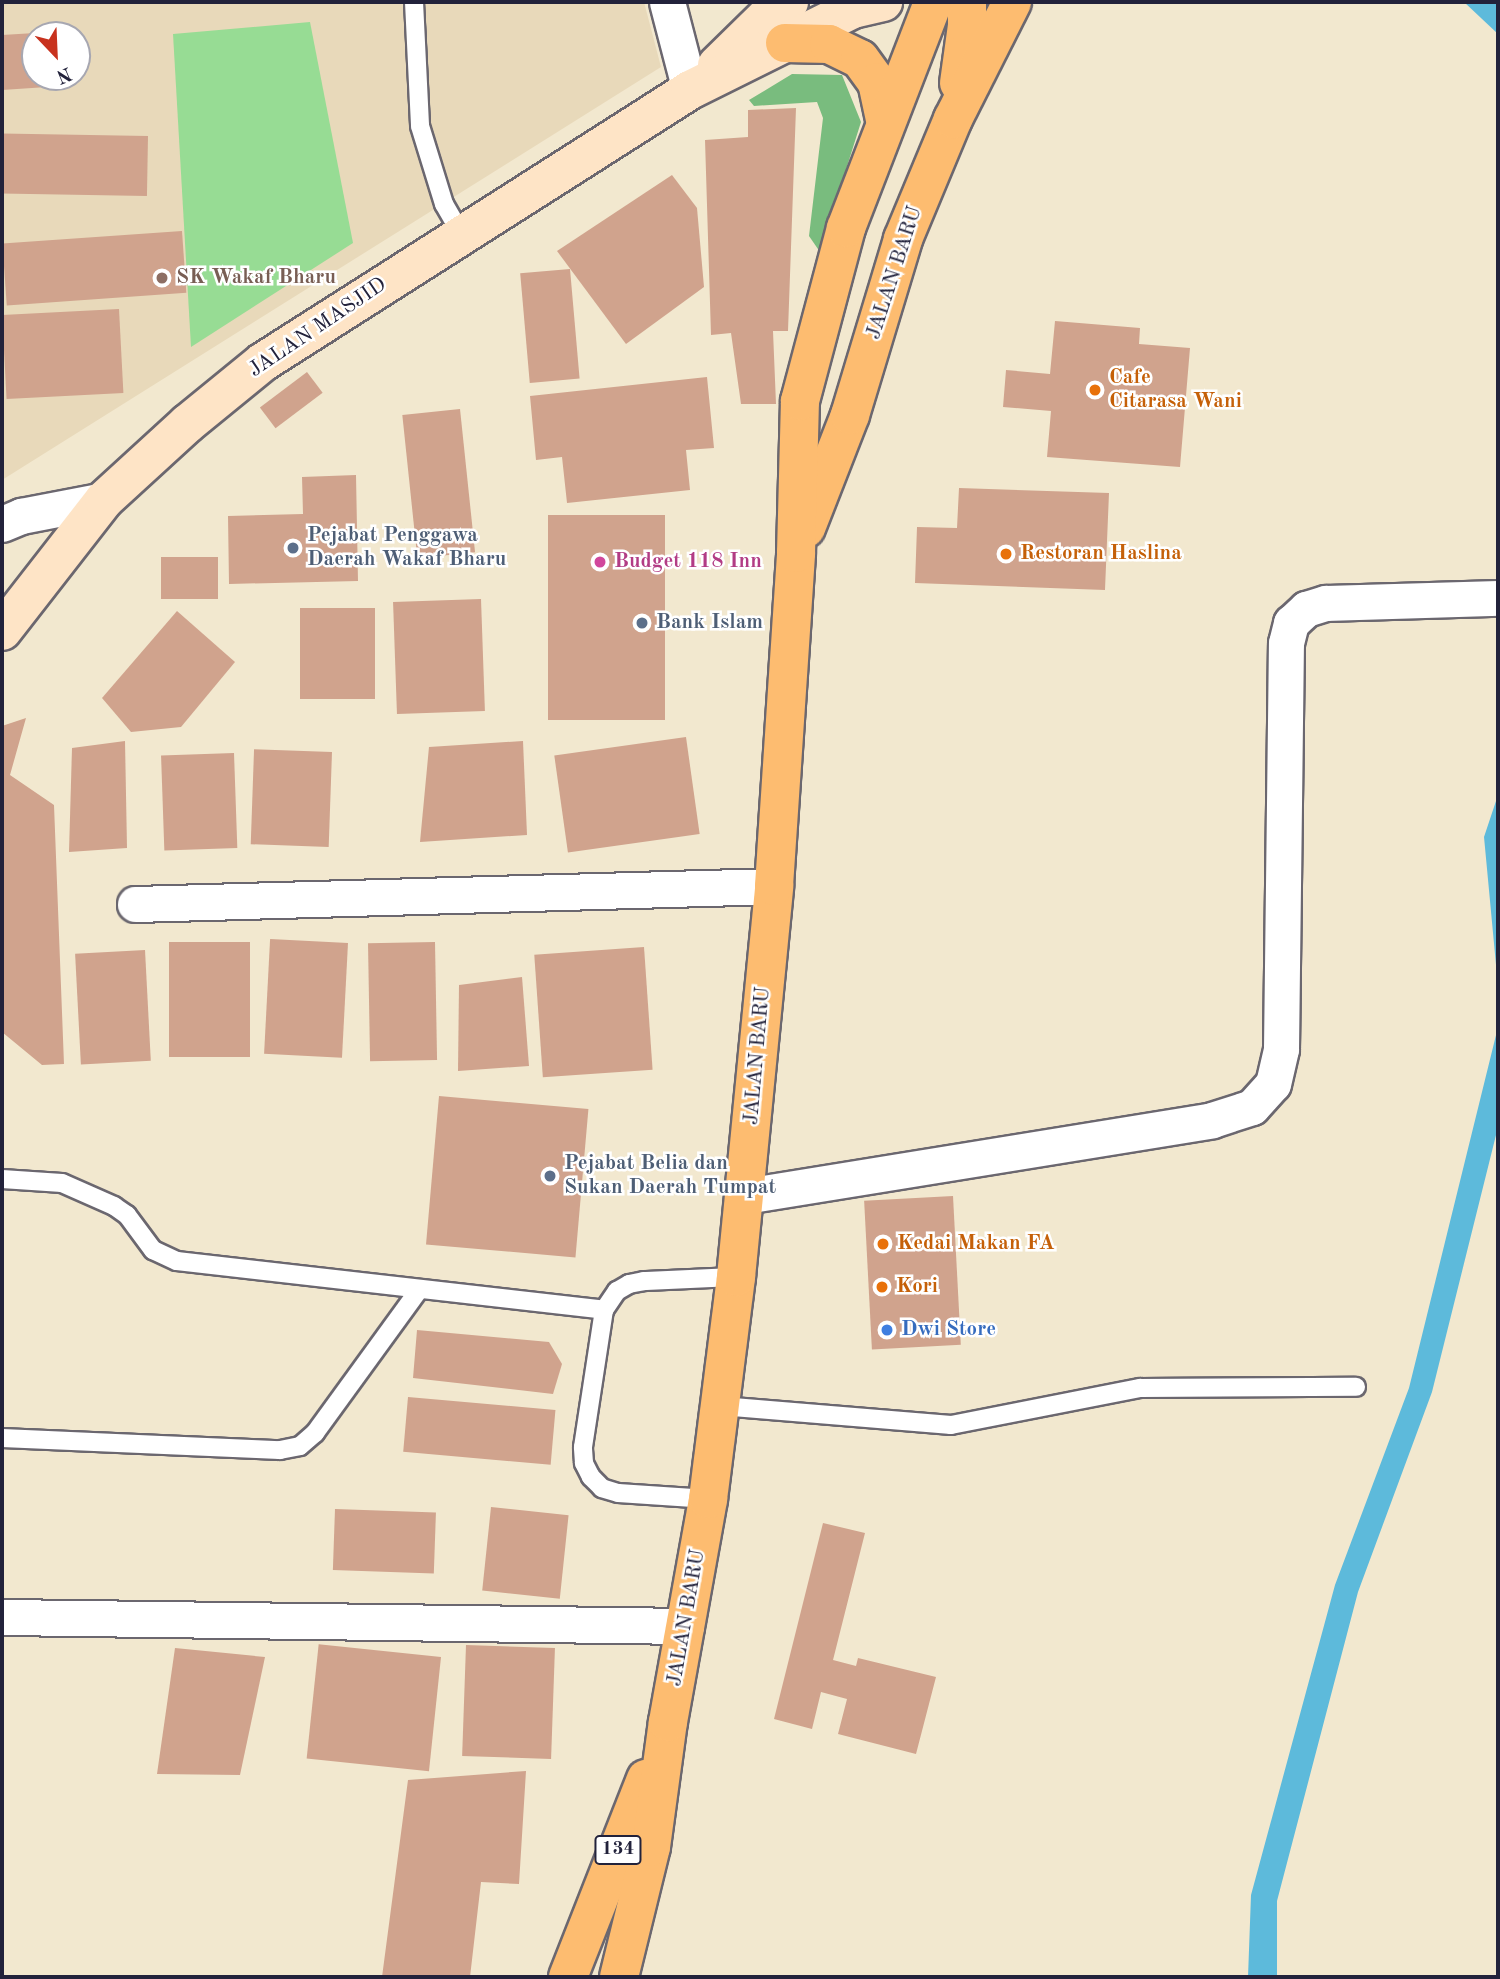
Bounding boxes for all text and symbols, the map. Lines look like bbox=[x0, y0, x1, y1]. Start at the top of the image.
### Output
north arrow bbox=[21, 21, 91, 91]
text: N bbox=[53, 62, 74, 86]
street label: JALAN BARU bbox=[862, 203, 928, 343]
place label: SK Wakaf Bharu bbox=[176, 265, 336, 291]
marker: SK Wakaf Bharu bbox=[154, 270, 170, 286]
street label: JALAN MASJID bbox=[244, 273, 392, 383]
place label: Cafe Citarasa Wani bbox=[1109, 365, 1242, 415]
marker: Cafe Citarasa Wani bbox=[1087, 382, 1103, 398]
place label: Pejabat Penggawa Daerah Wakaf Bharu bbox=[307, 523, 506, 573]
marker: Pejabat Penggawa Daerah Wakaf Bharu bbox=[285, 540, 301, 556]
place label: Restoran Haslina bbox=[1020, 541, 1182, 567]
marker: Restoran Haslina bbox=[998, 546, 1014, 562]
place label: Budget 118 Inn bbox=[614, 549, 762, 575]
marker: Budget 118 Inn bbox=[592, 554, 608, 570]
place label: Bank Islam bbox=[656, 610, 763, 636]
marker: Bank Islam bbox=[634, 615, 650, 631]
street label: JALAN BARU bbox=[739, 986, 777, 1126]
place label: Pejabat Belia dan Sukan Daerah Tumpat bbox=[564, 1151, 776, 1201]
marker: Pejabat Belia dan Sukan Daerah Tumpat bbox=[542, 1168, 558, 1184]
place label: Kedai Makan FA bbox=[897, 1231, 1055, 1257]
marker: Kedai Makan FA bbox=[875, 1236, 891, 1252]
place label: Kori bbox=[896, 1274, 938, 1300]
marker: Kori bbox=[874, 1279, 890, 1295]
place label: Dwi Store bbox=[901, 1317, 996, 1343]
marker: Dwi Store bbox=[879, 1322, 895, 1338]
street label: JALAN BARU bbox=[663, 1548, 711, 1688]
road number: 134 bbox=[594, 1834, 642, 1866]

